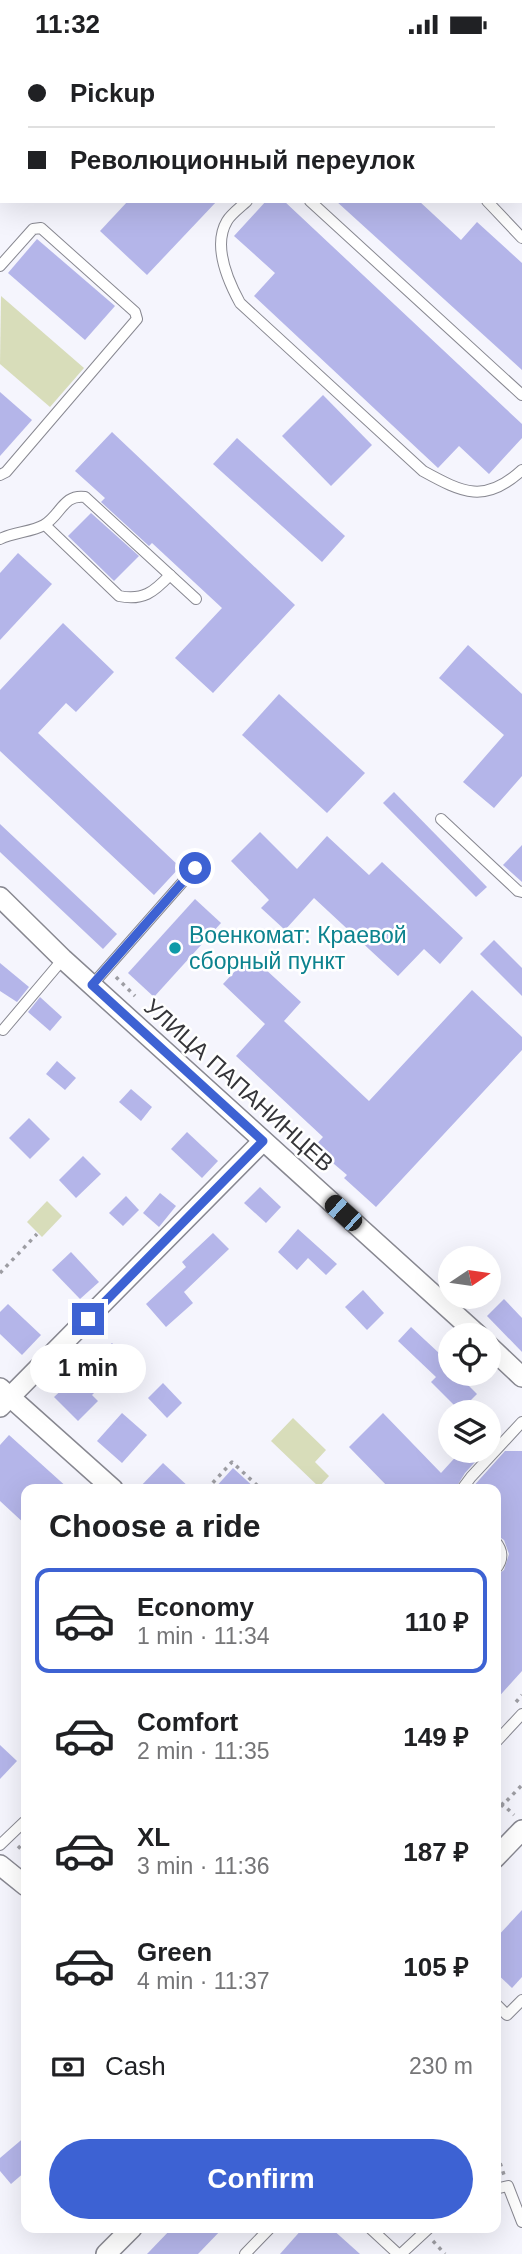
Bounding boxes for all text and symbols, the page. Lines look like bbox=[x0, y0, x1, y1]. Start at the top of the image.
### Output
text: 11:32 bbox=[35, 9, 100, 39]
text: Pickup bbox=[70, 78, 155, 108]
text: Революционный переулок bbox=[70, 145, 415, 175]
route start bbox=[179, 852, 211, 884]
place label: Военкомат: Краевой сборный пункт bbox=[189, 922, 407, 974]
marker: Военкомат: Краевой сборный пункт bbox=[167, 940, 183, 956]
street label: УЛИЦА ПАПАНИНЦЕВ bbox=[139, 993, 339, 1177]
car bbox=[321, 1191, 366, 1235]
north arrow bbox=[438, 1246, 500, 1309]
map controls bbox=[438, 1246, 501, 1463]
route end bbox=[72, 1303, 104, 1335]
button: locate bbox=[438, 1323, 501, 1386]
callout: 1 min bbox=[30, 1343, 146, 1393]
text: 1 min bbox=[58, 1355, 118, 1381]
button: layers bbox=[438, 1400, 501, 1463]
text: Choose a ride bbox=[49, 1508, 261, 1544]
icon: car bbox=[53, 1589, 116, 1652]
text: Economy bbox=[137, 1592, 254, 1622]
text: 110 ₽ bbox=[405, 1607, 469, 1637]
text: 1 min · 11:34 bbox=[137, 1623, 270, 1649]
icon: car bbox=[53, 1704, 116, 1767]
text: Comfort bbox=[137, 1707, 238, 1737]
text: 149 ₽ bbox=[403, 1722, 469, 1752]
text: 2 min · 11:35 bbox=[137, 1738, 270, 1764]
icon: car bbox=[53, 1819, 116, 1882]
text: XL bbox=[137, 1822, 170, 1852]
text: 187 ₽ bbox=[403, 1837, 469, 1867]
text: 3 min · 11:36 bbox=[137, 1853, 270, 1879]
icon: car bbox=[53, 1934, 116, 1997]
text: Green bbox=[137, 1937, 212, 1967]
text: 105 ₽ bbox=[403, 1952, 469, 1982]
text: 4 min · 11:37 bbox=[137, 1968, 270, 1994]
icon: cash bbox=[49, 2048, 87, 2086]
text: Cash bbox=[105, 2051, 166, 2081]
text: 230 m bbox=[409, 2053, 473, 2079]
button: Confirm bbox=[49, 2139, 473, 2219]

